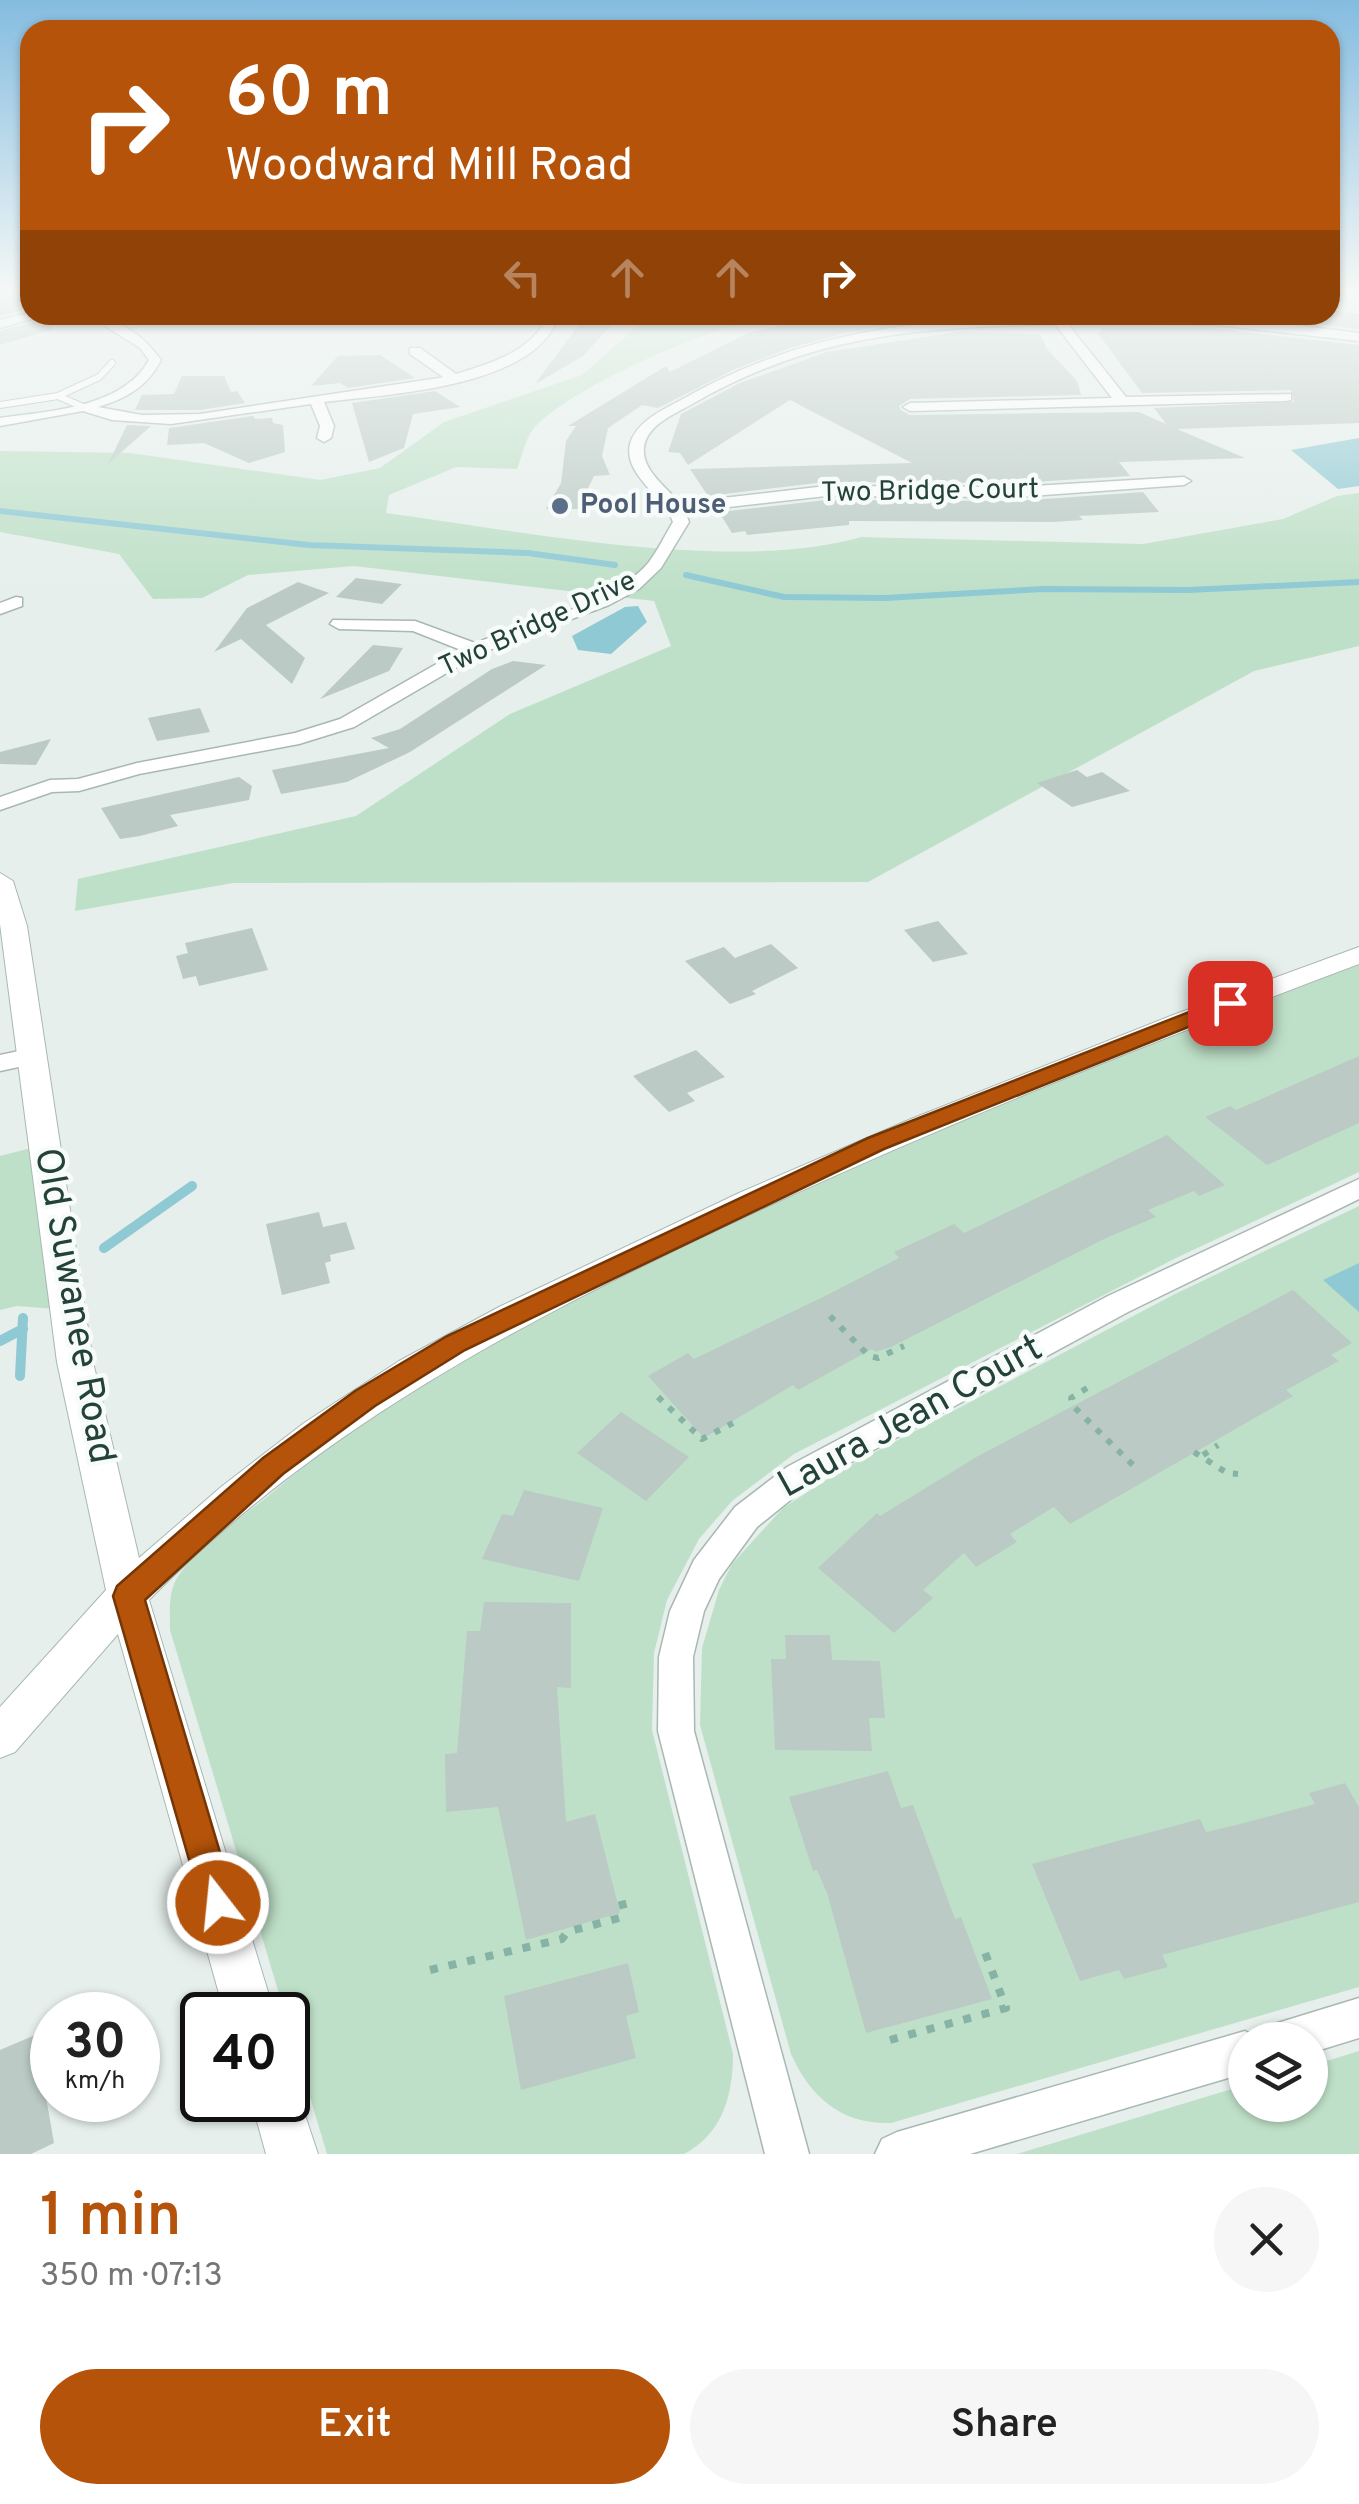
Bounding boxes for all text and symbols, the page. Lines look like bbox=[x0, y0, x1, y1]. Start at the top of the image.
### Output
text: 60 m bbox=[225, 52, 393, 141]
icon: right bbox=[60, 60, 190, 190]
text: Woodward Mill Road bbox=[225, 139, 633, 196]
icon: left bbox=[495, 250, 550, 305]
icon: ahead bbox=[600, 250, 655, 305]
icon: ahead bbox=[705, 250, 760, 305]
icon: right bbox=[810, 250, 865, 305]
street label: Two Bridge Court bbox=[821, 472, 1039, 512]
place label: Pool House bbox=[580, 488, 726, 524]
marker: Pool House bbox=[549, 495, 571, 517]
street label: Two Bridge Drive bbox=[434, 564, 642, 686]
pin bbox=[1188, 961, 1273, 1046]
icon: arrive bbox=[1203, 976, 1258, 1031]
street label: Old Suwanee Road bbox=[21, 1144, 125, 1468]
street label: Laura Jean Court bbox=[770, 1325, 1052, 1511]
position arrow bbox=[166, 1851, 270, 1955]
speed limit sign: 40 bbox=[180, 1992, 310, 2122]
text: 30 bbox=[64, 2013, 126, 2076]
map controls bbox=[1228, 2022, 1328, 2122]
button: layers bbox=[1228, 2022, 1328, 2122]
text: km/h bbox=[65, 2066, 125, 2098]
text: 1 min bbox=[40, 2181, 181, 2257]
button: close bbox=[1214, 2187, 1319, 2292]
text: 350 m · 07:13 bbox=[40, 2257, 223, 2297]
button: Exit bbox=[40, 2369, 670, 2484]
button: Share bbox=[690, 2369, 1319, 2484]

